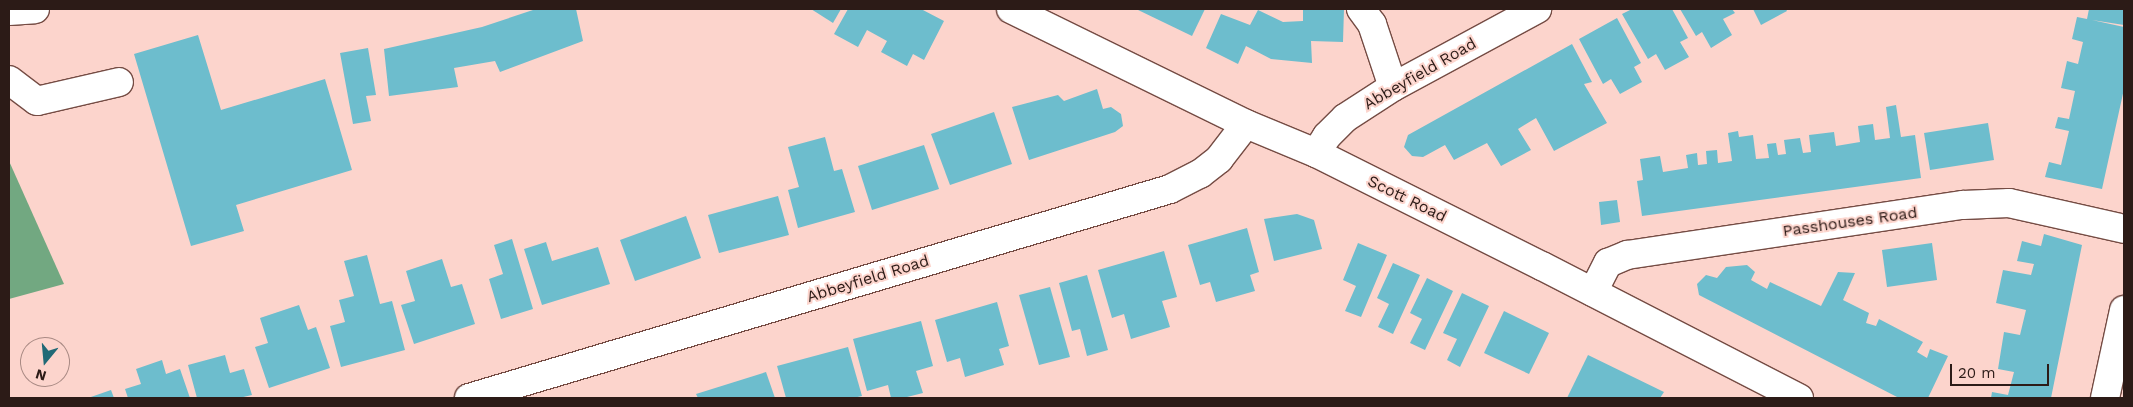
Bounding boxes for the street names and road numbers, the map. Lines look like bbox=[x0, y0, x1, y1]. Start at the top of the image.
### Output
street label: Abbeyfield Road bbox=[1360, 34, 1480, 114]
street label: Scott Road bbox=[1364, 172, 1450, 226]
street label: Passhouses Road bbox=[1781, 203, 1919, 241]
street label: Abbeyfield Road bbox=[804, 251, 932, 307]

